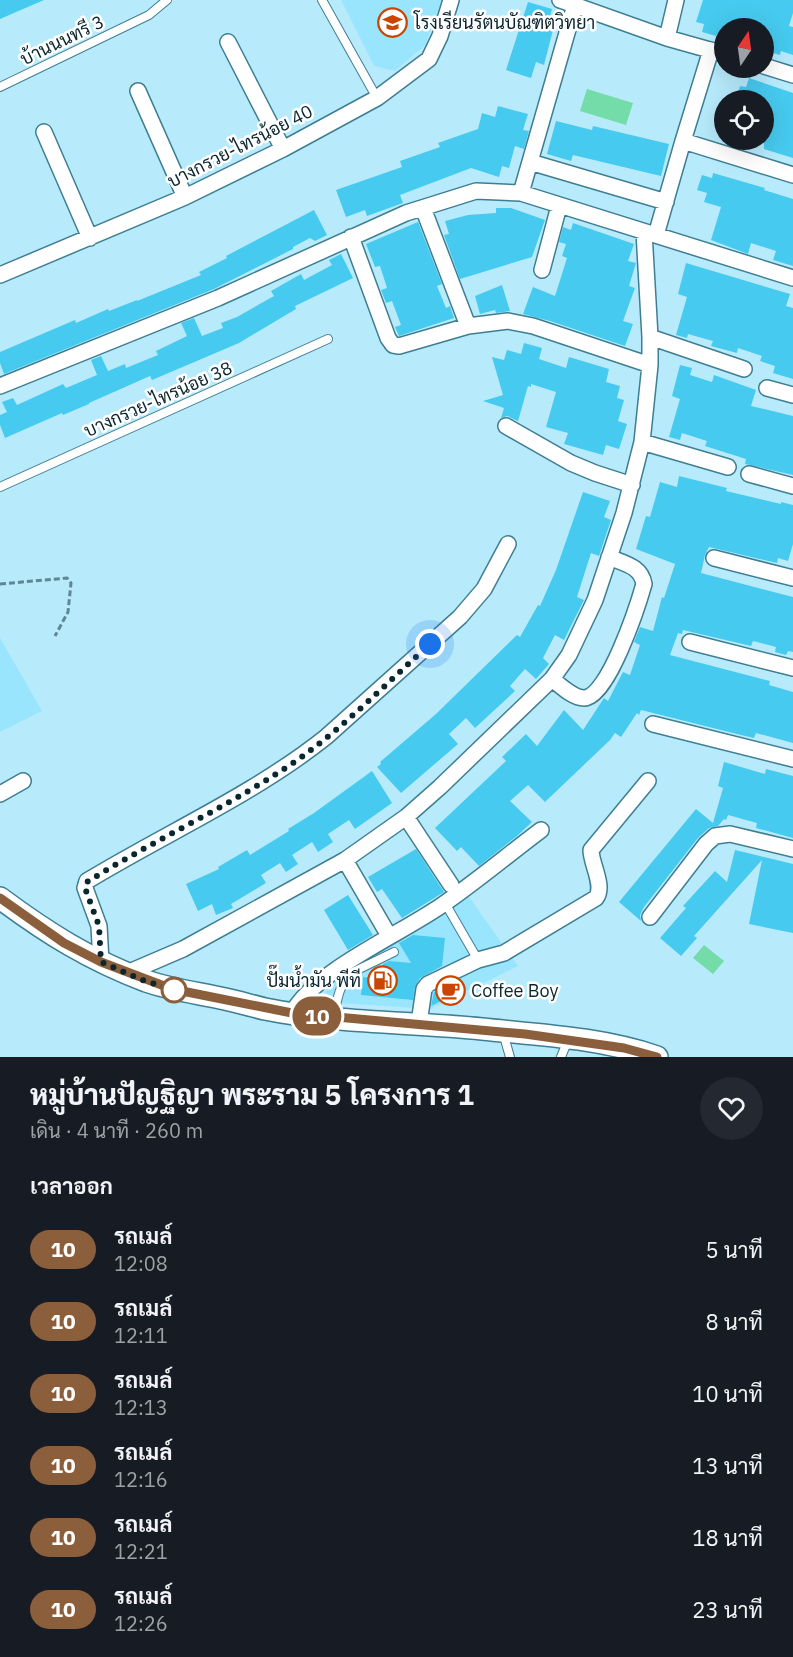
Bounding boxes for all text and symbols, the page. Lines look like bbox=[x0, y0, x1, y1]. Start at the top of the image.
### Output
school or university icon: โรงเรียนรัตนบัณฑิตวิทยา bbox=[377, 6, 409, 38]
street label: บ้านนนทรี 3 bbox=[16, 9, 108, 70]
place label: โรงเรียนรัตนบัณฑิตวิทยา bbox=[413, 10, 595, 34]
north arrow bbox=[714, 18, 774, 78]
map controls bbox=[714, 18, 774, 150]
button: locate bbox=[714, 90, 774, 150]
street label: บางกรวย-ไทรน้อย 40 bbox=[163, 99, 317, 193]
street label: บางกรวย-ไทรน้อย 38 bbox=[80, 355, 236, 442]
your location bbox=[415, 629, 445, 659]
place label: ปั๊มน้ำมัน พีที bbox=[266, 964, 361, 992]
fuel station icon: ปั๊มน้ำมัน พีที bbox=[366, 964, 398, 996]
cafe icon: Coffee Boy bbox=[434, 974, 466, 1006]
unlabelled marker bbox=[161, 977, 187, 1003]
place label: Coffee Boy bbox=[471, 979, 558, 1002]
line badge: 10 bbox=[290, 996, 344, 1036]
text: 10 bbox=[304, 1002, 330, 1030]
text: หมู่บ้านปัญฐิญา พระราม 5 โครงการ 1 bbox=[30, 1076, 474, 1113]
button: heart bbox=[700, 1077, 763, 1140]
text: เดิน · 4 นาที · 260 m bbox=[30, 1117, 203, 1144]
text: เวลาออก bbox=[30, 1171, 113, 1200]
text: รถเมล์ bbox=[114, 1221, 172, 1250]
text: 10 bbox=[50, 1235, 76, 1263]
text: 5 นาที bbox=[705, 1235, 763, 1264]
text: 12:08 bbox=[114, 1250, 168, 1277]
text: รถเมล์ bbox=[114, 1293, 172, 1322]
text: 10 bbox=[50, 1307, 76, 1335]
text: 8 นาที bbox=[705, 1307, 763, 1336]
text: 12:11 bbox=[114, 1322, 168, 1349]
text: รถเมล์ bbox=[114, 1365, 172, 1394]
text: 10 bbox=[50, 1379, 76, 1407]
text: 10 นาที bbox=[692, 1379, 763, 1408]
text: 12:13 bbox=[114, 1394, 168, 1421]
text: รถเมล์ bbox=[114, 1437, 172, 1466]
text: 10 bbox=[50, 1451, 76, 1479]
text: 13 นาที bbox=[692, 1451, 763, 1480]
text: 12:16 bbox=[114, 1466, 168, 1493]
text: รถเมล์ bbox=[114, 1509, 172, 1538]
text: 10 bbox=[50, 1523, 76, 1551]
text: 18 นาที bbox=[692, 1523, 763, 1552]
text: 12:21 bbox=[114, 1538, 168, 1565]
text: รถเมล์ bbox=[114, 1581, 172, 1610]
text: 10 bbox=[50, 1595, 76, 1623]
text: 23 นาที bbox=[692, 1595, 763, 1624]
text: 12:26 bbox=[114, 1610, 168, 1637]

